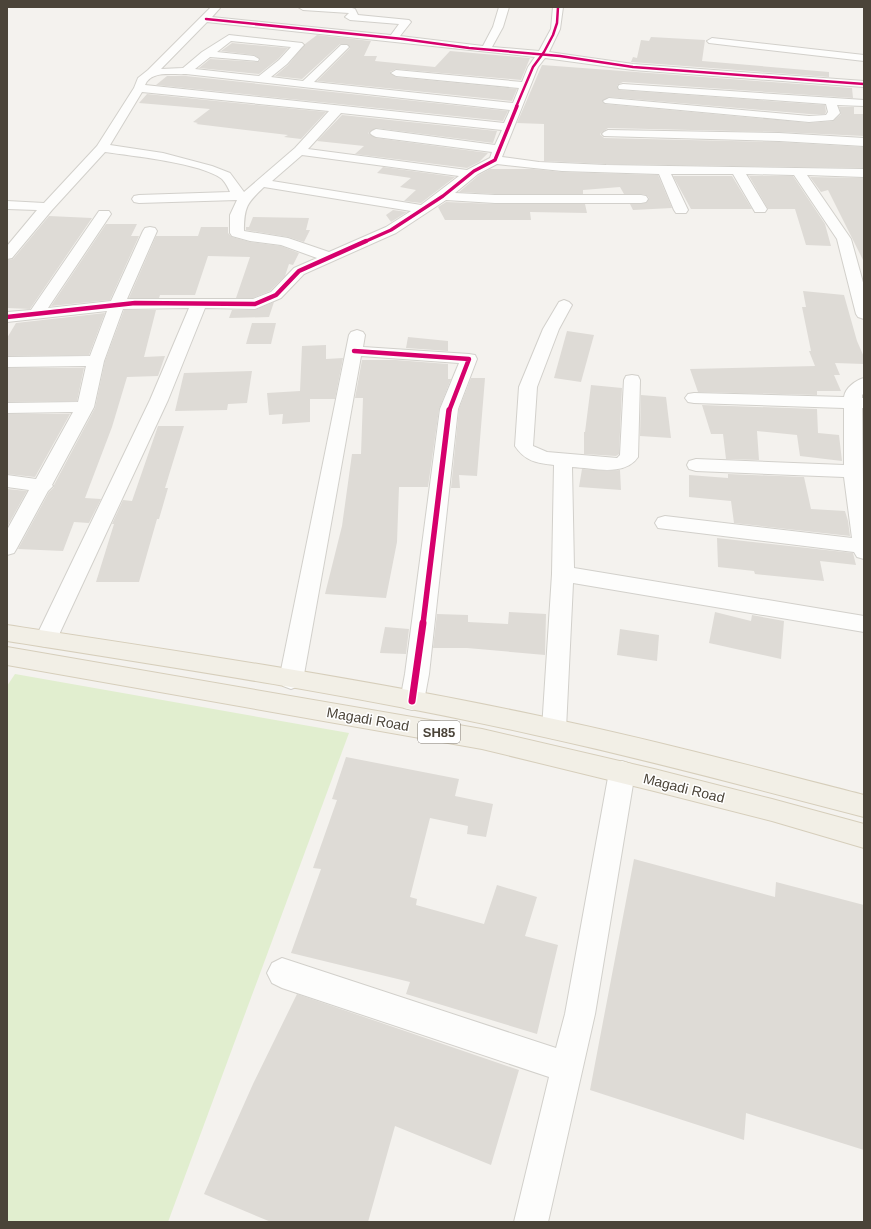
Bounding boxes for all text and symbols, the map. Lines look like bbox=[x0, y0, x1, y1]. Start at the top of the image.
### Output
street label: Magadi Road bbox=[326, 704, 410, 734]
road number: SH85 bbox=[418, 721, 460, 743]
street label: Magadi Road bbox=[642, 770, 726, 806]

